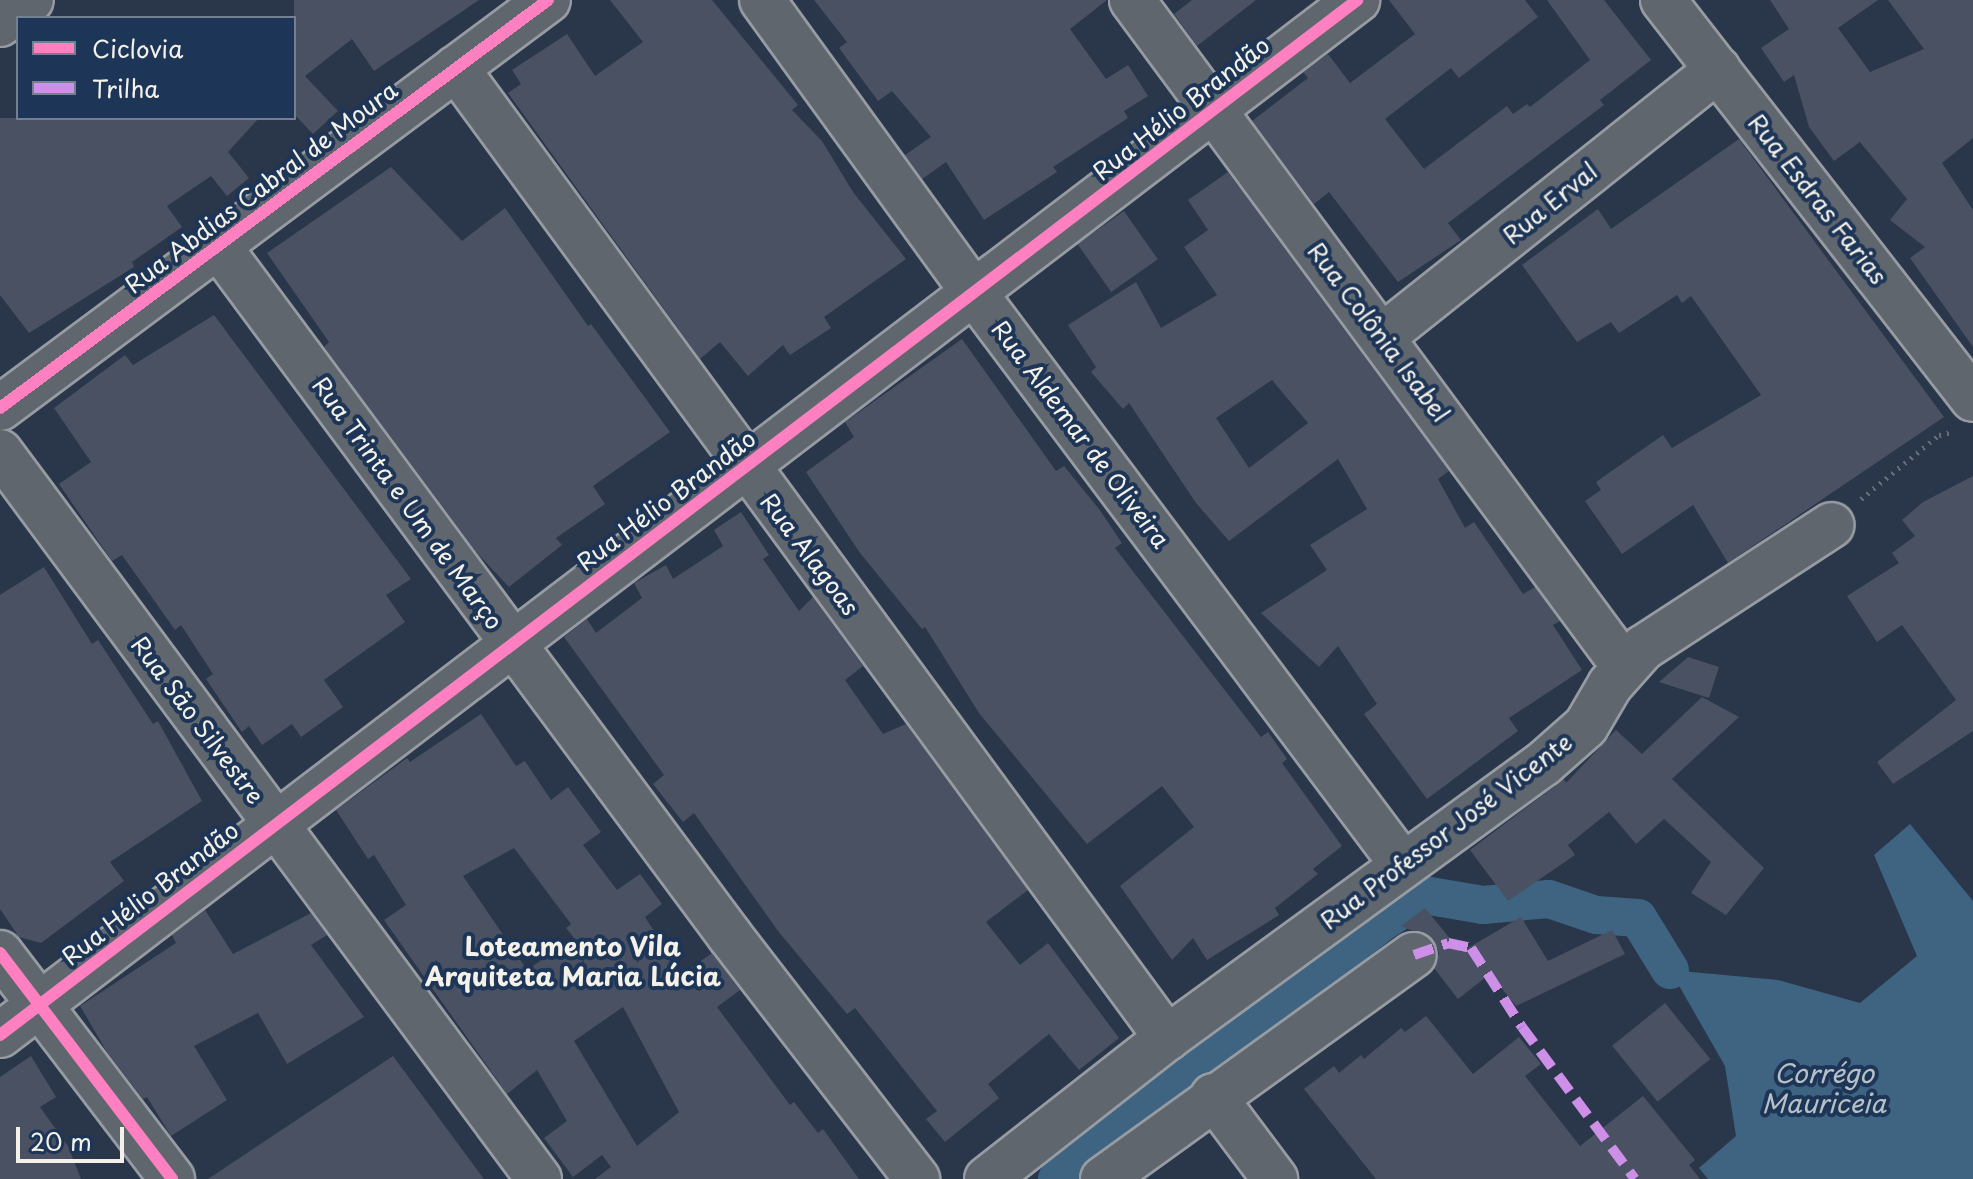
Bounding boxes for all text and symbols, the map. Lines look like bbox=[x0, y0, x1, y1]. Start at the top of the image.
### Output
legend bbox=[16, 16, 296, 120]
text: Ciclovia bbox=[92, 30, 183, 66]
street label: Rua Hélio Brandão bbox=[1086, 30, 1276, 186]
text: Trilha bbox=[92, 70, 159, 106]
street label: Rua Abdias Cabral de Moura bbox=[118, 74, 404, 300]
street label: Rua Esdras Farias bbox=[1742, 108, 1894, 290]
street label: Rua Erval bbox=[1497, 156, 1603, 250]
street label: Rua Colônia Isabel bbox=[1303, 237, 1455, 427]
street label: Rua Aldemar de Oliveira bbox=[984, 312, 1178, 556]
street label: Rua Trinta e Um de Março bbox=[305, 369, 511, 637]
street label: Rua Hélio Brandão bbox=[570, 423, 762, 577]
street label: Rua Alagoas bbox=[755, 487, 865, 621]
street label: Rua São Silvestre bbox=[125, 630, 271, 810]
street label: Rua Professor José Vicente bbox=[1313, 726, 1579, 936]
street label: Rua Hélio Brandão bbox=[55, 815, 245, 971]
district label: Loteamento Vila Arquiteta Maria Lúcia bbox=[426, 930, 720, 992]
water label: Corrégo Mauriceia bbox=[1762, 1057, 1886, 1118]
scale bar bbox=[20, 1111, 128, 1161]
text: 20 m bbox=[30, 1123, 92, 1159]

